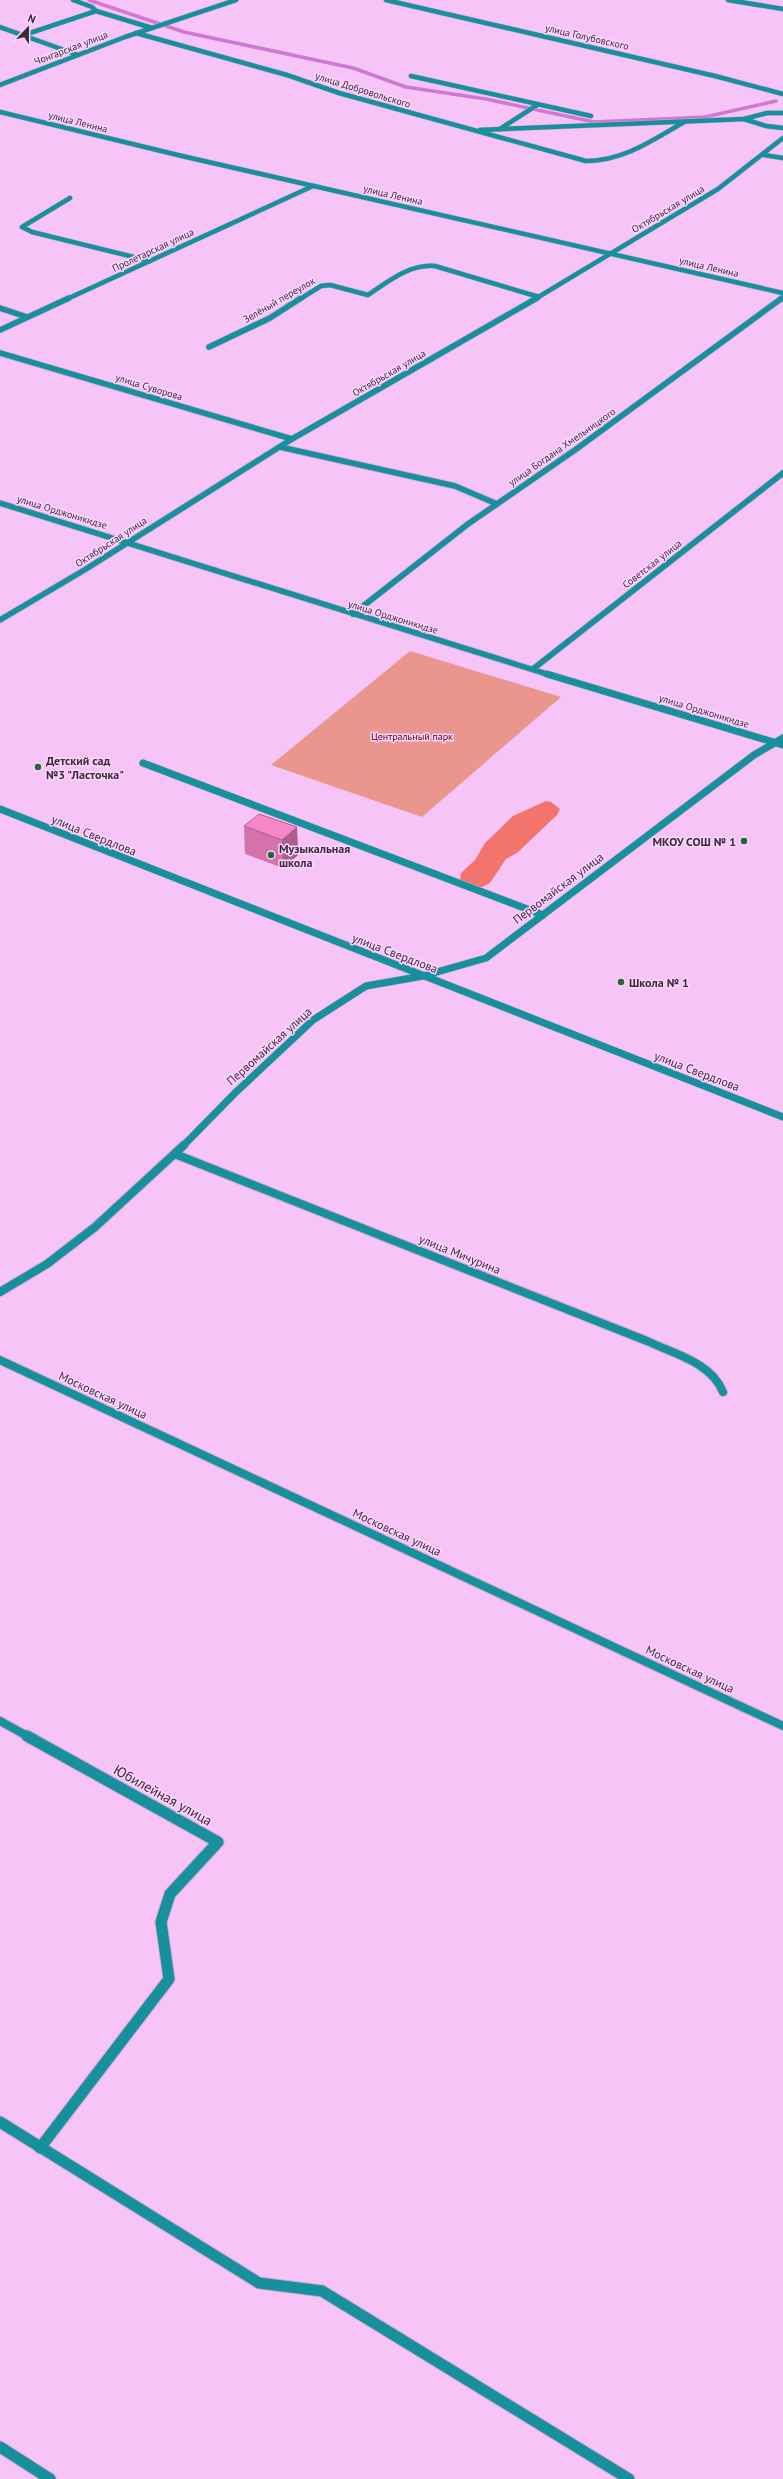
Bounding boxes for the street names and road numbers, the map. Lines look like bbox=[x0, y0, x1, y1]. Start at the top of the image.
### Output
street label: улица Голубовского bbox=[544, 21, 630, 53]
street label: Чонгарская улица bbox=[32, 28, 110, 68]
street label: улица Добровольского bbox=[314, 69, 412, 111]
street label: улица Ленина bbox=[47, 108, 109, 136]
street label: улица Ленина bbox=[362, 182, 424, 208]
street label: Октябрьская улица bbox=[629, 182, 707, 236]
street label: Пролетарская улица bbox=[110, 225, 196, 275]
street label: улица Ленина bbox=[678, 254, 740, 280]
street label: Зелёный переулок bbox=[241, 274, 317, 326]
street label: Октябрьская улица bbox=[350, 347, 428, 399]
street label: улица Суворова bbox=[114, 371, 184, 403]
street label: улица Богдана Хмельницкого bbox=[506, 405, 618, 489]
street label: улица Орджоникидзе bbox=[15, 492, 109, 532]
street label: Октябрьская улица bbox=[73, 514, 149, 570]
street label: Советская улица bbox=[620, 537, 684, 591]
street label: улица Орджоникидзе bbox=[346, 597, 440, 637]
street label: улица Орджоникидзе bbox=[657, 691, 751, 731]
street label: улица Свердлова bbox=[49, 811, 139, 859]
street label: Первомайская улица bbox=[510, 849, 606, 927]
street label: улица Свердлова bbox=[350, 930, 440, 976]
street label: Первомайская улица bbox=[223, 1004, 315, 1088]
street label: улица Свердлова bbox=[652, 1048, 742, 1094]
street label: улица Мичурина bbox=[417, 1231, 503, 1277]
street label: Московская улица bbox=[56, 1368, 150, 1422]
street label: Московская улица bbox=[350, 1505, 444, 1559]
street label: Московская улица bbox=[643, 1642, 737, 1696]
street label: Юбилейная улица bbox=[111, 1760, 215, 1830]

